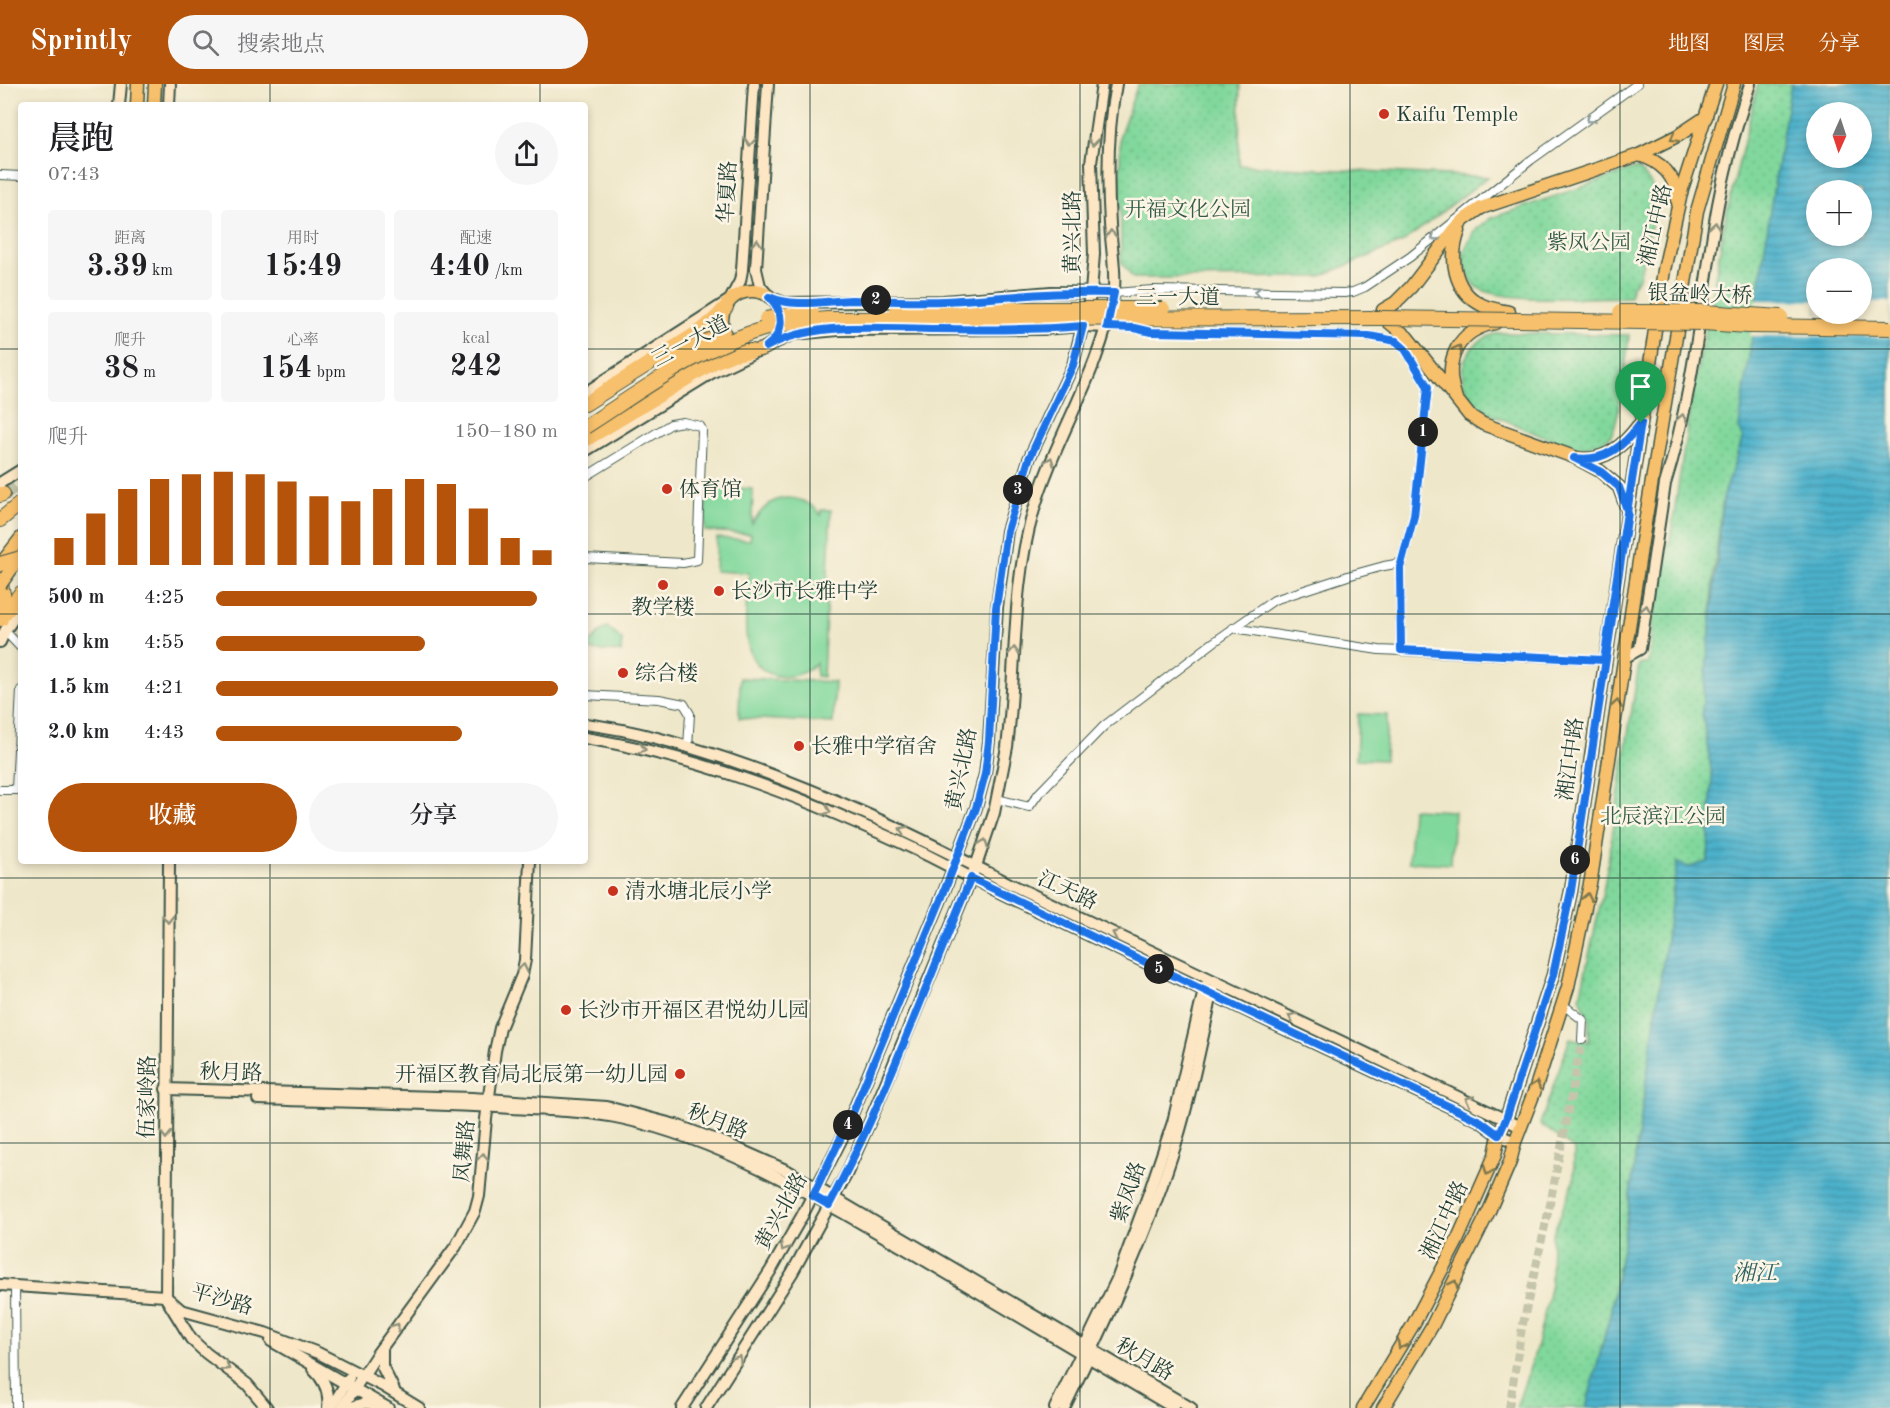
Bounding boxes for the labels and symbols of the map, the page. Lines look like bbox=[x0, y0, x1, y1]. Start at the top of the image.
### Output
north arrow bbox=[1806, 102, 1872, 168]
place label: Kaifu Temple bbox=[1396, 105, 1518, 126]
marker: Kaifu Temple bbox=[1377, 107, 1391, 121]
one-way arrow bbox=[1586, 111, 1597, 122]
one-way arrow bbox=[1670, 131, 1680, 142]
one-way arrow bbox=[1087, 137, 1100, 146]
one-way arrow bbox=[744, 138, 757, 147]
street label: 华夏路 bbox=[714, 160, 741, 224]
street label: 湘江中路 bbox=[1635, 182, 1676, 269]
street label: 黄兴北路 bbox=[1061, 190, 1084, 274]
park label: 开福文化公园 bbox=[1125, 198, 1251, 221]
one-way arrow bbox=[1708, 221, 1720, 230]
one-way arrow bbox=[1431, 229, 1442, 240]
one-way arrow bbox=[1104, 230, 1117, 239]
park label: 紫凤公园 bbox=[1547, 231, 1631, 254]
one-way arrow bbox=[751, 238, 764, 247]
street label: 银盆岭大桥 bbox=[1647, 281, 1753, 308]
pin: 2 bbox=[861, 285, 891, 315]
street label: 三一大道 bbox=[1136, 286, 1220, 309]
one-way arrow bbox=[1253, 286, 1262, 298]
street label: 三一大道 bbox=[648, 312, 733, 371]
one-way arrow bbox=[1451, 345, 1462, 355]
pin bbox=[1615, 361, 1666, 423]
one-way arrow bbox=[1674, 413, 1687, 423]
pin: 1 bbox=[1408, 417, 1438, 447]
one-way arrow bbox=[1043, 456, 1055, 467]
pin: 3 bbox=[1003, 475, 1033, 505]
place label: 体育馆 bbox=[679, 478, 742, 501]
marker: 体育馆 bbox=[660, 482, 674, 496]
marker: 教学楼 bbox=[656, 578, 670, 592]
place label: 长沙市长雅中学 bbox=[731, 580, 878, 603]
marker: 长沙市长雅中学 bbox=[712, 584, 726, 598]
place label: 教学楼 bbox=[632, 596, 695, 619]
one-way arrow bbox=[1639, 605, 1652, 615]
one-way arrow bbox=[1007, 647, 1020, 656]
place label: 综合楼 bbox=[635, 662, 698, 685]
marker: 综合楼 bbox=[616, 666, 630, 680]
one-way arrow bbox=[1610, 700, 1622, 709]
street label: 湘江中路 bbox=[1553, 716, 1588, 802]
street label: 黄兴北路 bbox=[942, 726, 981, 813]
place label: 长雅中学宿舍 bbox=[811, 735, 937, 758]
marker: 长雅中学宿舍 bbox=[792, 739, 806, 753]
one-way arrow bbox=[637, 742, 647, 755]
one-way arrow bbox=[821, 804, 832, 816]
park label: 北辰滨江公园 bbox=[1600, 805, 1726, 828]
one-way arrow bbox=[898, 826, 909, 838]
one-way arrow bbox=[977, 838, 990, 849]
pin: 6 bbox=[1560, 845, 1590, 875]
street label: 江天路 bbox=[1034, 867, 1101, 914]
place label: 清水塘北辰小学 bbox=[625, 880, 772, 903]
marker: 清水塘北辰小学 bbox=[606, 884, 620, 898]
one-way arrow bbox=[1580, 892, 1593, 902]
one-way arrow bbox=[162, 915, 174, 924]
one-way arrow bbox=[1111, 930, 1122, 942]
pin: 5 bbox=[1144, 954, 1174, 984]
one-way arrow bbox=[515, 963, 528, 973]
place label: 长沙市开福区君悦幼儿园 bbox=[578, 999, 809, 1022]
marker: 长沙市开福区君悦幼儿园 bbox=[559, 1003, 573, 1017]
one-way arrow bbox=[1288, 1013, 1299, 1025]
street label: 伍家岭路 bbox=[135, 1055, 160, 1139]
street label: 秋月路 bbox=[199, 1060, 263, 1085]
place label: 开福区教育局北辰第一幼儿园 bbox=[395, 1063, 668, 1086]
marker: 开福区教育局北辰第一幼儿园 bbox=[673, 1067, 687, 1081]
one-way arrow bbox=[1529, 1080, 1542, 1091]
one-way arrow bbox=[1464, 1096, 1475, 1108]
street label: 秋月路 bbox=[684, 1099, 751, 1143]
pin: 4 bbox=[833, 1110, 863, 1140]
street label: 凤舞路 bbox=[450, 1119, 479, 1183]
one-way arrow bbox=[160, 1131, 172, 1140]
one-way arrow bbox=[476, 1153, 489, 1162]
street label: 紫凤路 bbox=[1107, 1159, 1150, 1226]
one-way arrow bbox=[1483, 1165, 1495, 1176]
street label: 黄兴北路 bbox=[751, 1169, 812, 1254]
street label: 湘江中路 bbox=[1416, 1177, 1473, 1263]
one-way arrow bbox=[780, 1241, 791, 1251]
water label: 湘江 bbox=[1733, 1261, 1780, 1285]
street label: 平沙路 bbox=[188, 1280, 255, 1319]
one-way arrow bbox=[1447, 1280, 1458, 1291]
one-way arrow bbox=[389, 1322, 400, 1333]
street label: 秋月路 bbox=[1112, 1334, 1178, 1385]
one-way arrow bbox=[1397, 1339, 1408, 1350]
one-way arrow bbox=[730, 1355, 742, 1365]
one-way arrow bbox=[219, 1360, 230, 1371]

